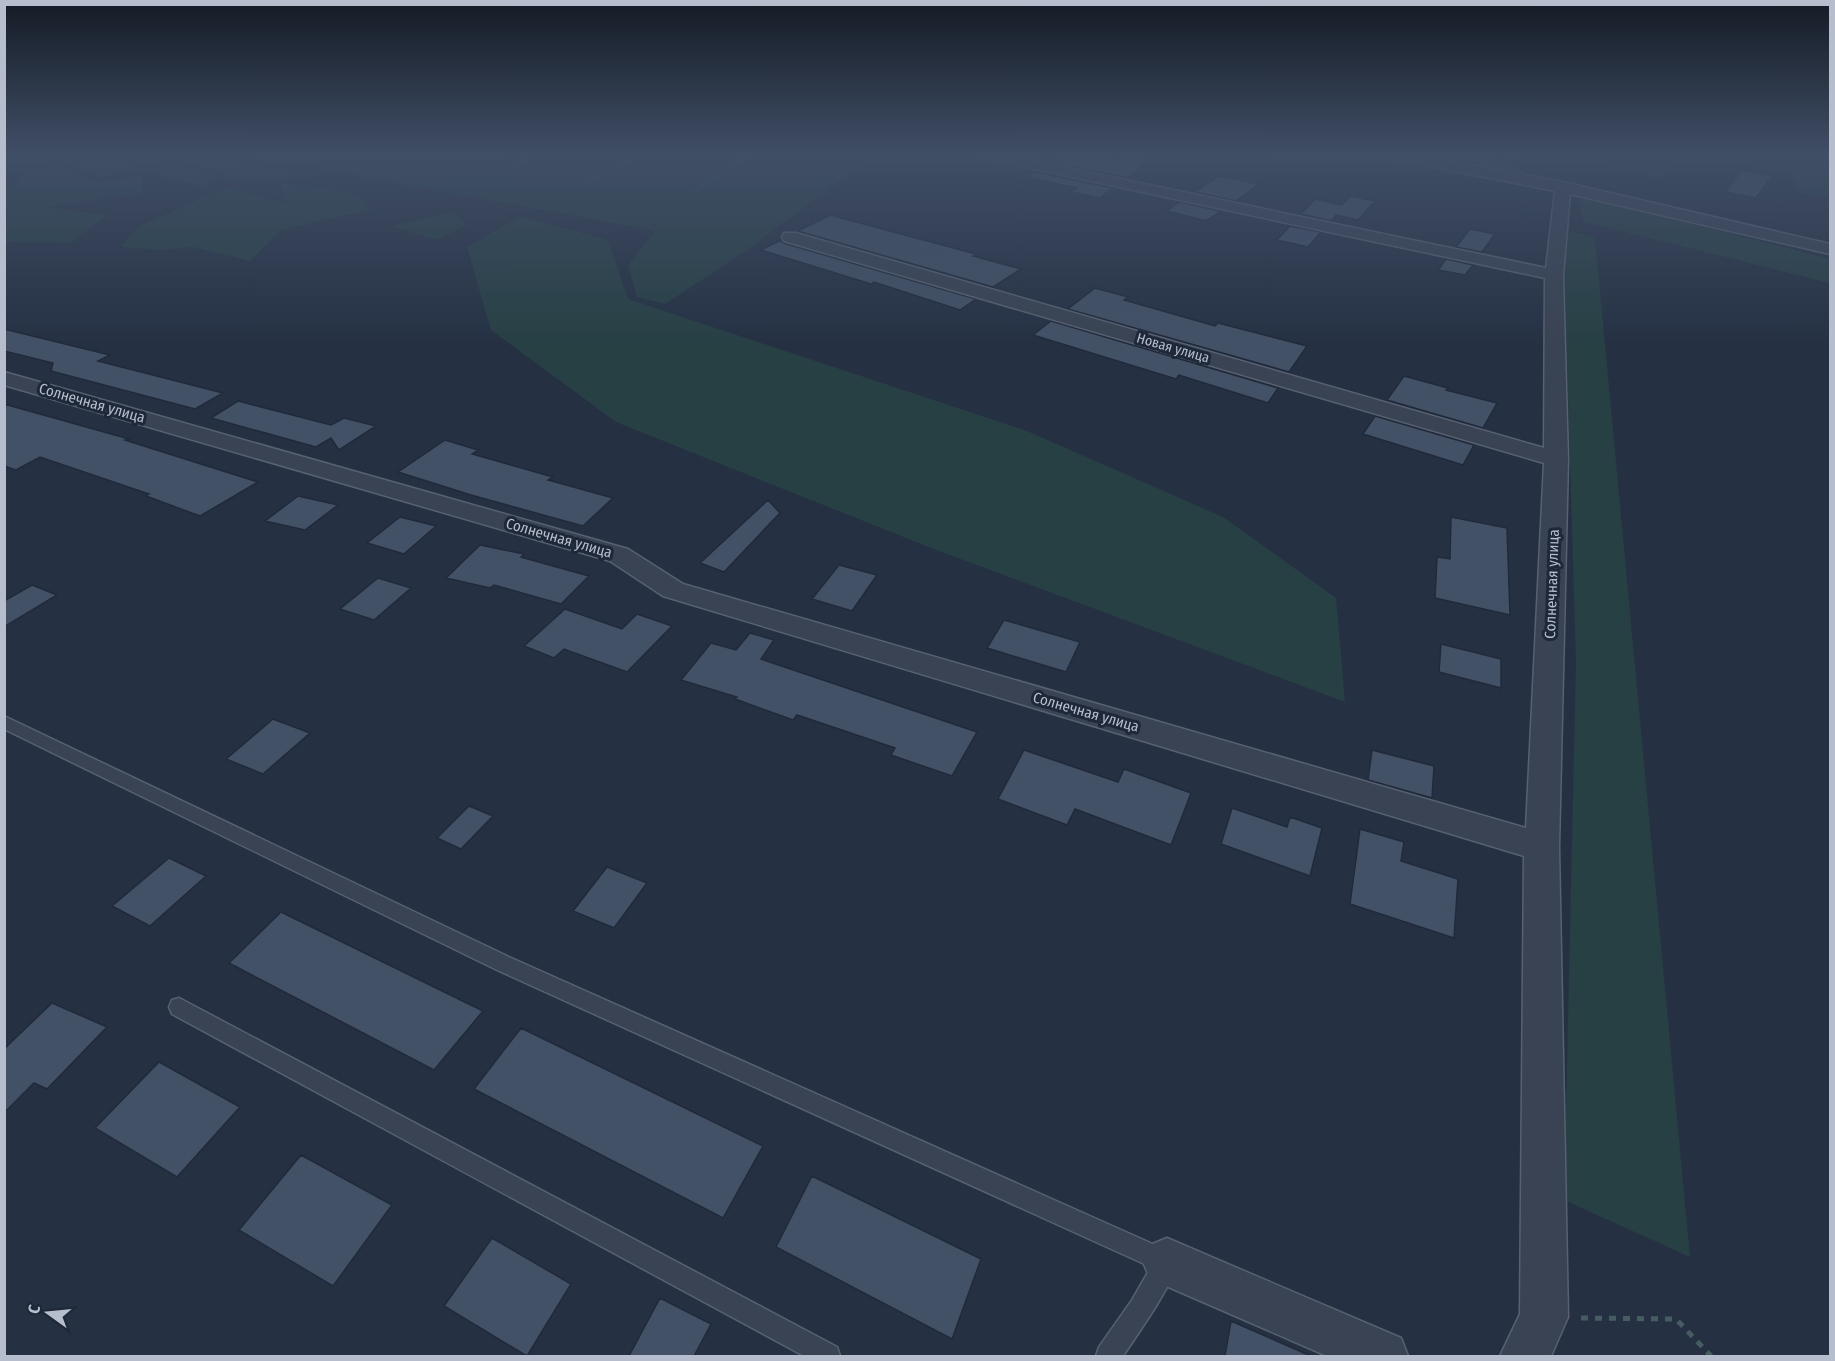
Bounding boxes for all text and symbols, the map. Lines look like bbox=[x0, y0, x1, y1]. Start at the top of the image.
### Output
street label: Новая улица bbox=[1135, 330, 1211, 367]
street label: Солнечная улица bbox=[37, 379, 147, 427]
street label: Солнечная улица bbox=[504, 514, 614, 562]
street label: Солнечная улица bbox=[1541, 529, 1563, 639]
street label: Солнечная улица bbox=[1031, 688, 1141, 736]
north arrow bbox=[18, 1283, 78, 1343]
text: С bbox=[24, 1302, 44, 1316]

